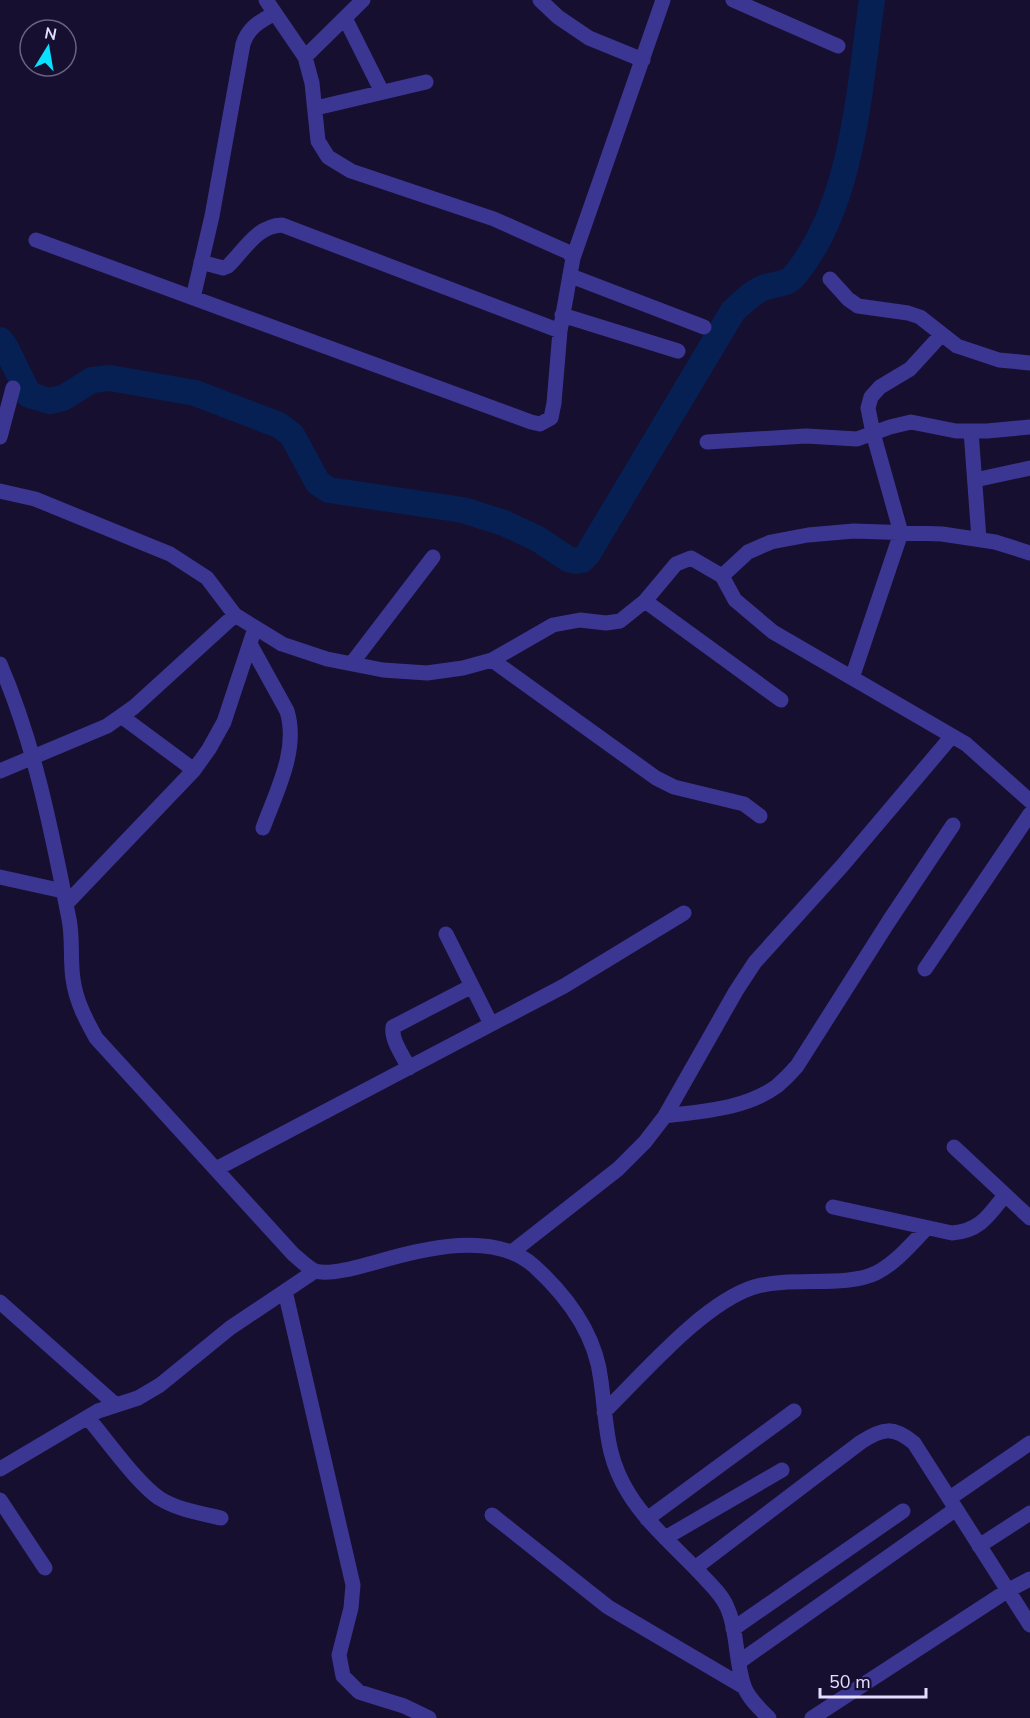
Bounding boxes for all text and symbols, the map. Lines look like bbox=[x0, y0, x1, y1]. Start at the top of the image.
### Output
north arrow bbox=[18, 18, 78, 78]
text: N bbox=[43, 22, 59, 46]
scale bar bbox=[820, 1661, 926, 1699]
text: 50 m bbox=[829, 1670, 871, 1694]

